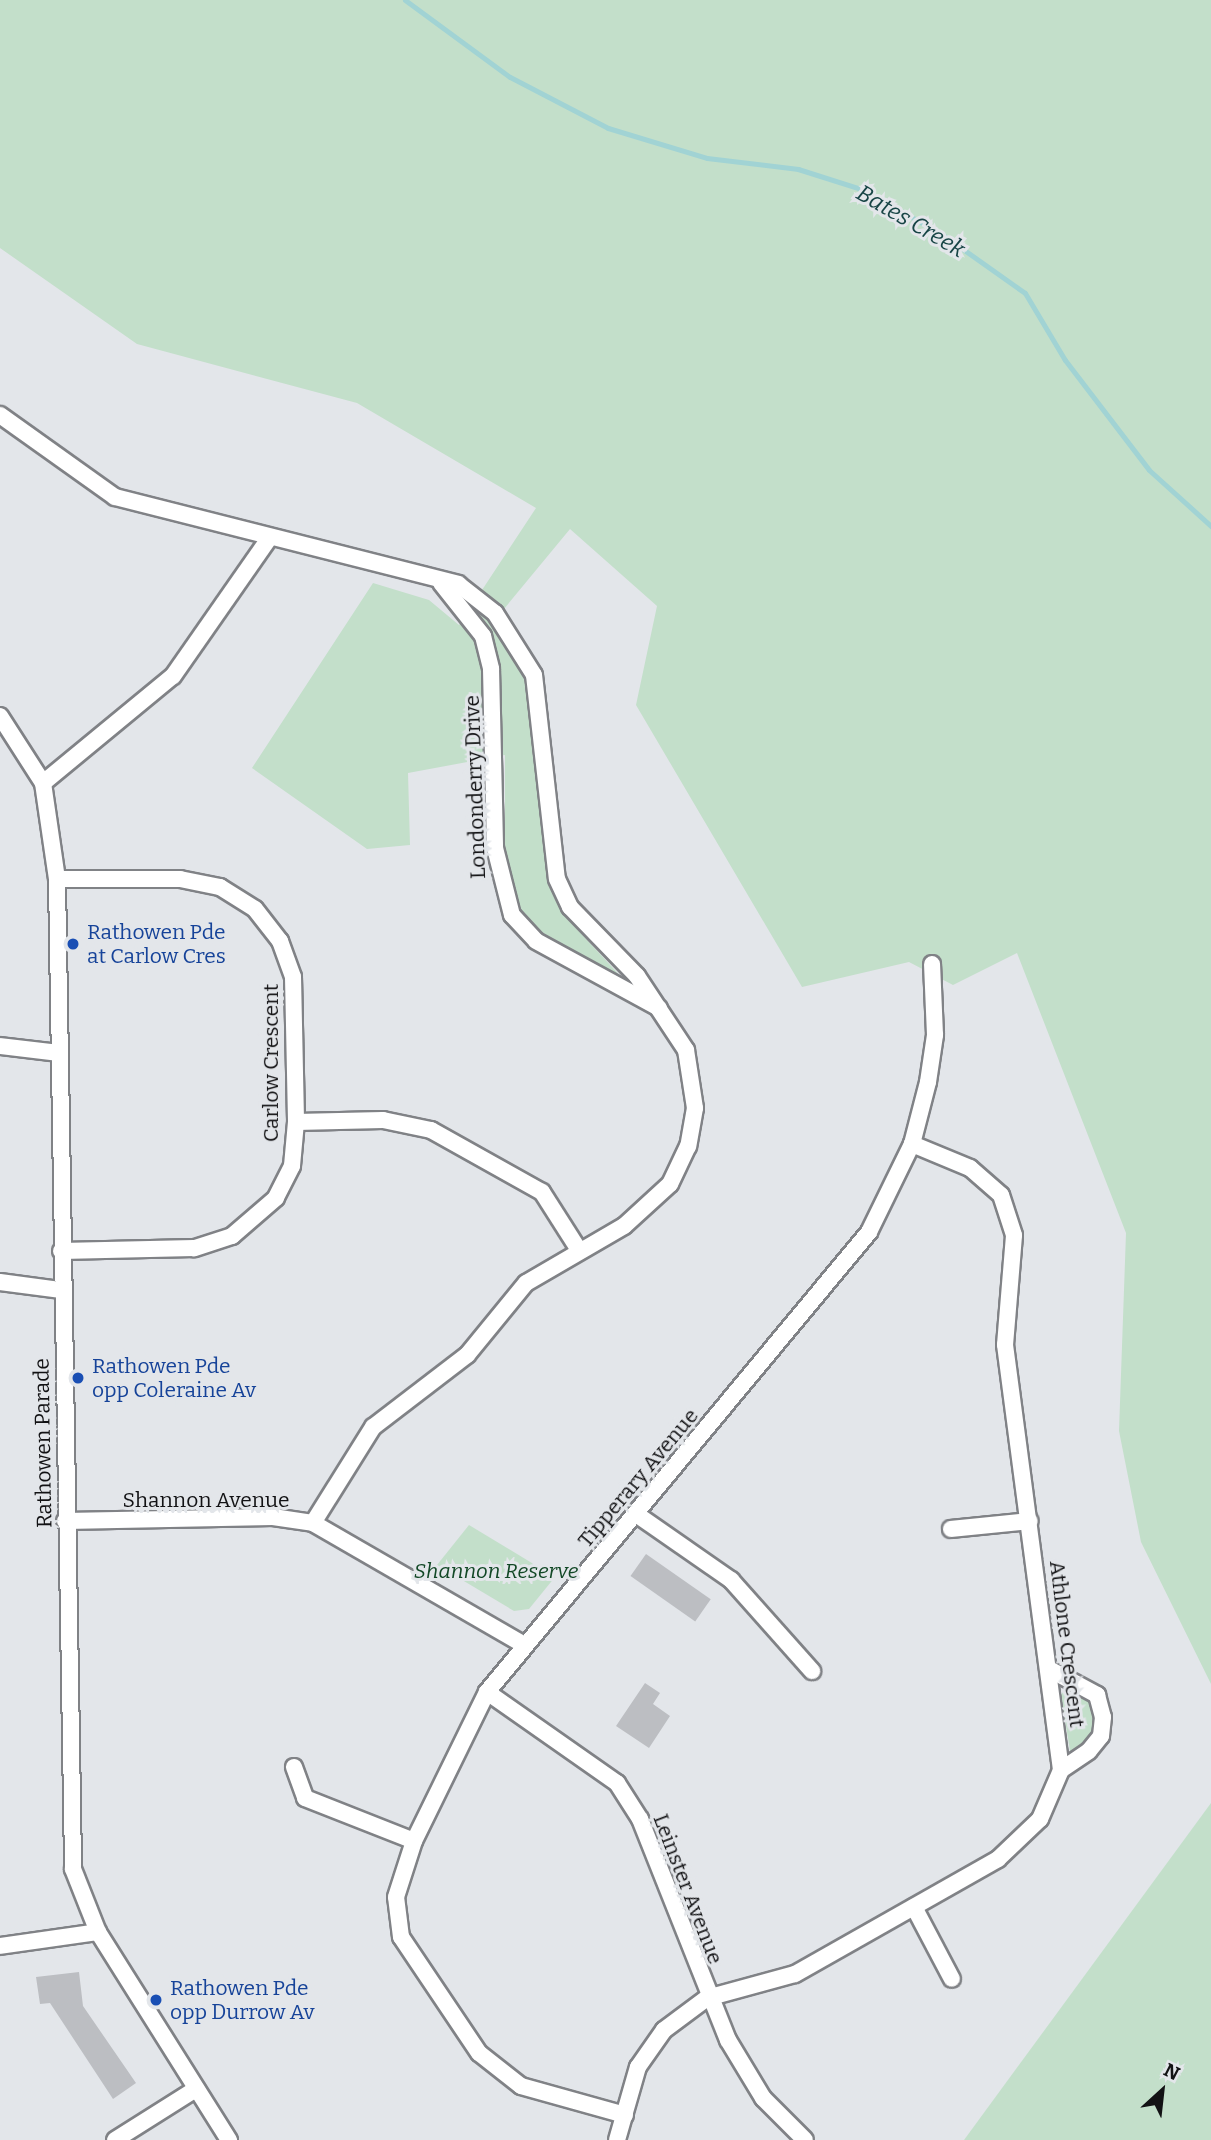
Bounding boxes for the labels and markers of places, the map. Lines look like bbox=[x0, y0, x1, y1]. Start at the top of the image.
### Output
place label: Rathowen Pde at Carlow Cres bbox=[87, 919, 226, 969]
marker: Rathowen Pde at Carlow Cres bbox=[65, 936, 81, 952]
place label: Rathowen Pde opp Coleraine Av bbox=[92, 1353, 256, 1403]
marker: Rathowen Pde opp Coleraine Av bbox=[70, 1370, 86, 1386]
place label: Rathowen Pde opp Durrow Av bbox=[170, 1975, 315, 2025]
marker: Rathowen Pde opp Durrow Av bbox=[148, 1992, 164, 2008]

